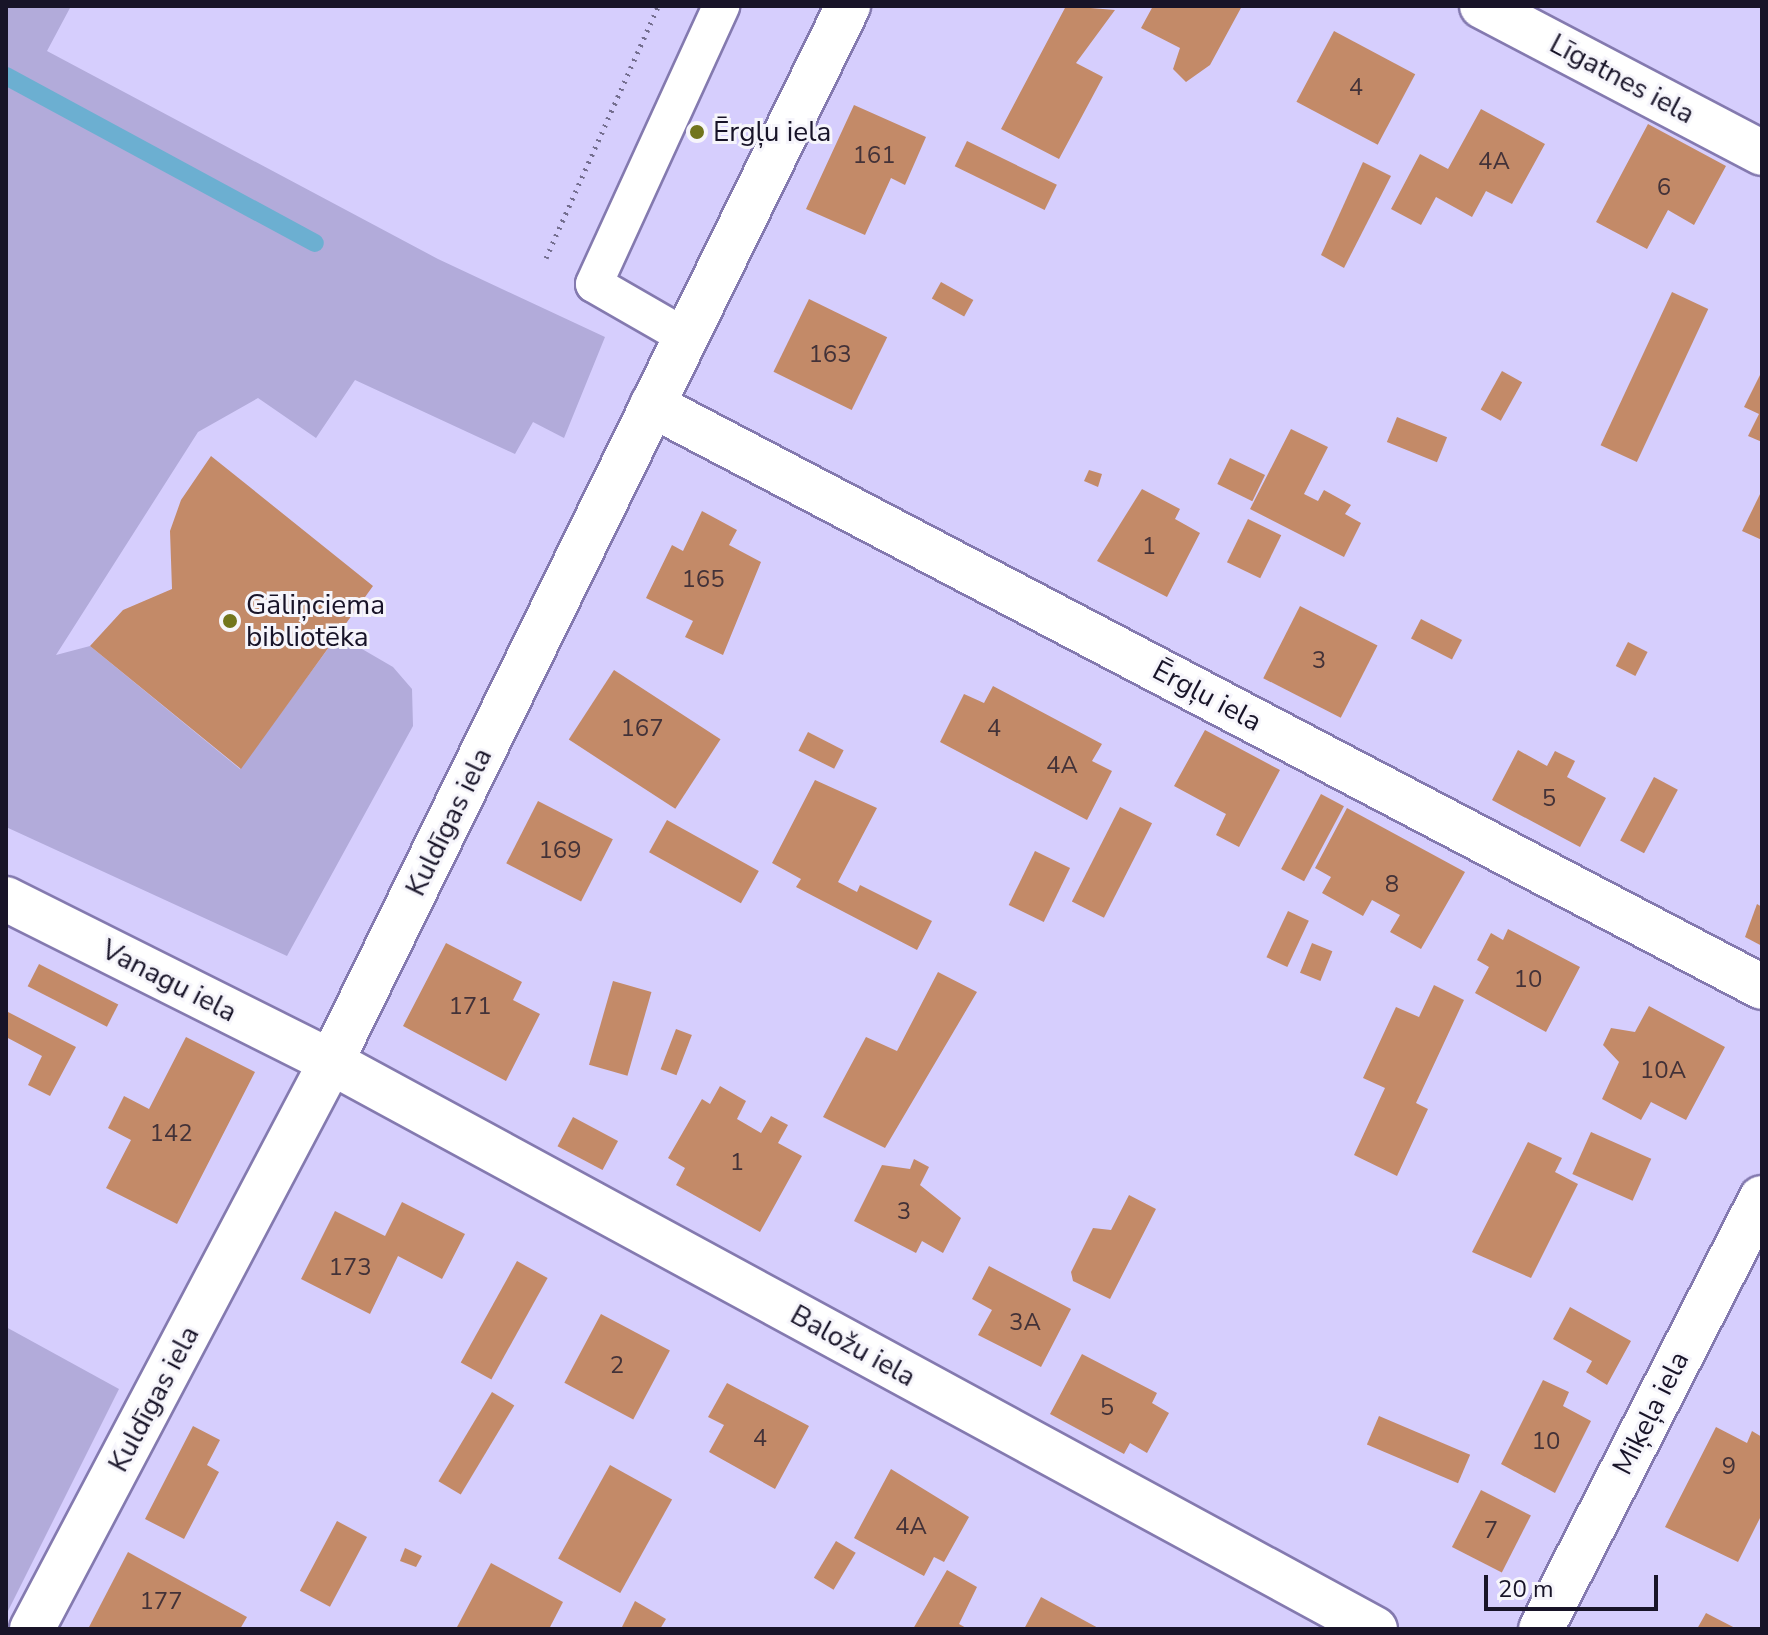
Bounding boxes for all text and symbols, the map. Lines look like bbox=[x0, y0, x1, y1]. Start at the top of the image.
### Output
street label: Līgatnes iela bbox=[1544, 27, 1700, 131]
house number: 4 bbox=[1349, 74, 1363, 102]
place label: Ērgļu iela bbox=[713, 115, 831, 149]
marker: Ērgļu iela bbox=[688, 123, 706, 141]
house number: 161 bbox=[852, 142, 896, 170]
house number: 4A bbox=[1478, 148, 1510, 176]
house number: 6 bbox=[1657, 174, 1671, 202]
house number: 163 bbox=[808, 341, 852, 369]
house number: 1 bbox=[1142, 533, 1156, 561]
house number: 165 bbox=[681, 566, 725, 594]
place label: Gāliņciema bibliotēka bbox=[246, 588, 385, 654]
marker: Gāliņciema bibliotēka bbox=[221, 612, 239, 630]
house number: 3 bbox=[1312, 647, 1326, 675]
street label: Ērgļu iela bbox=[1147, 653, 1267, 739]
house number: 167 bbox=[620, 715, 664, 743]
house number: 4 bbox=[987, 715, 1001, 743]
street label: Kuldīgas iela bbox=[399, 743, 499, 901]
house number: 4A bbox=[1046, 752, 1078, 780]
house number: 5 bbox=[1542, 785, 1556, 813]
house number: 169 bbox=[538, 837, 582, 865]
house number: 8 bbox=[1385, 871, 1399, 899]
street label: Vanagu iela bbox=[96, 933, 242, 1029]
house number: 10 bbox=[1514, 966, 1542, 994]
house number: 171 bbox=[448, 993, 492, 1021]
house number: 10A bbox=[1640, 1057, 1686, 1085]
house number: 142 bbox=[149, 1120, 193, 1148]
house number: 1 bbox=[730, 1149, 744, 1177]
house number: 3 bbox=[897, 1198, 911, 1226]
house number: 173 bbox=[328, 1254, 372, 1282]
street label: Baložu iela bbox=[785, 1298, 921, 1394]
house number: 3A bbox=[1009, 1309, 1041, 1337]
street label: Kuldīgas iela bbox=[102, 1320, 206, 1478]
street label: Miķeļa iela bbox=[1606, 1346, 1696, 1480]
house number: 2 bbox=[610, 1352, 624, 1380]
house number: 5 bbox=[1100, 1394, 1114, 1422]
house number: 4 bbox=[753, 1425, 767, 1453]
house number: 10 bbox=[1532, 1428, 1560, 1456]
house number: 9 bbox=[1722, 1453, 1736, 1481]
house number: 4A bbox=[895, 1513, 927, 1541]
house number: 7 bbox=[1484, 1517, 1498, 1545]
scale bar bbox=[1488, 1559, 1662, 1609]
text: 20 m bbox=[1498, 1573, 1554, 1605]
house number: 177 bbox=[139, 1588, 183, 1616]

